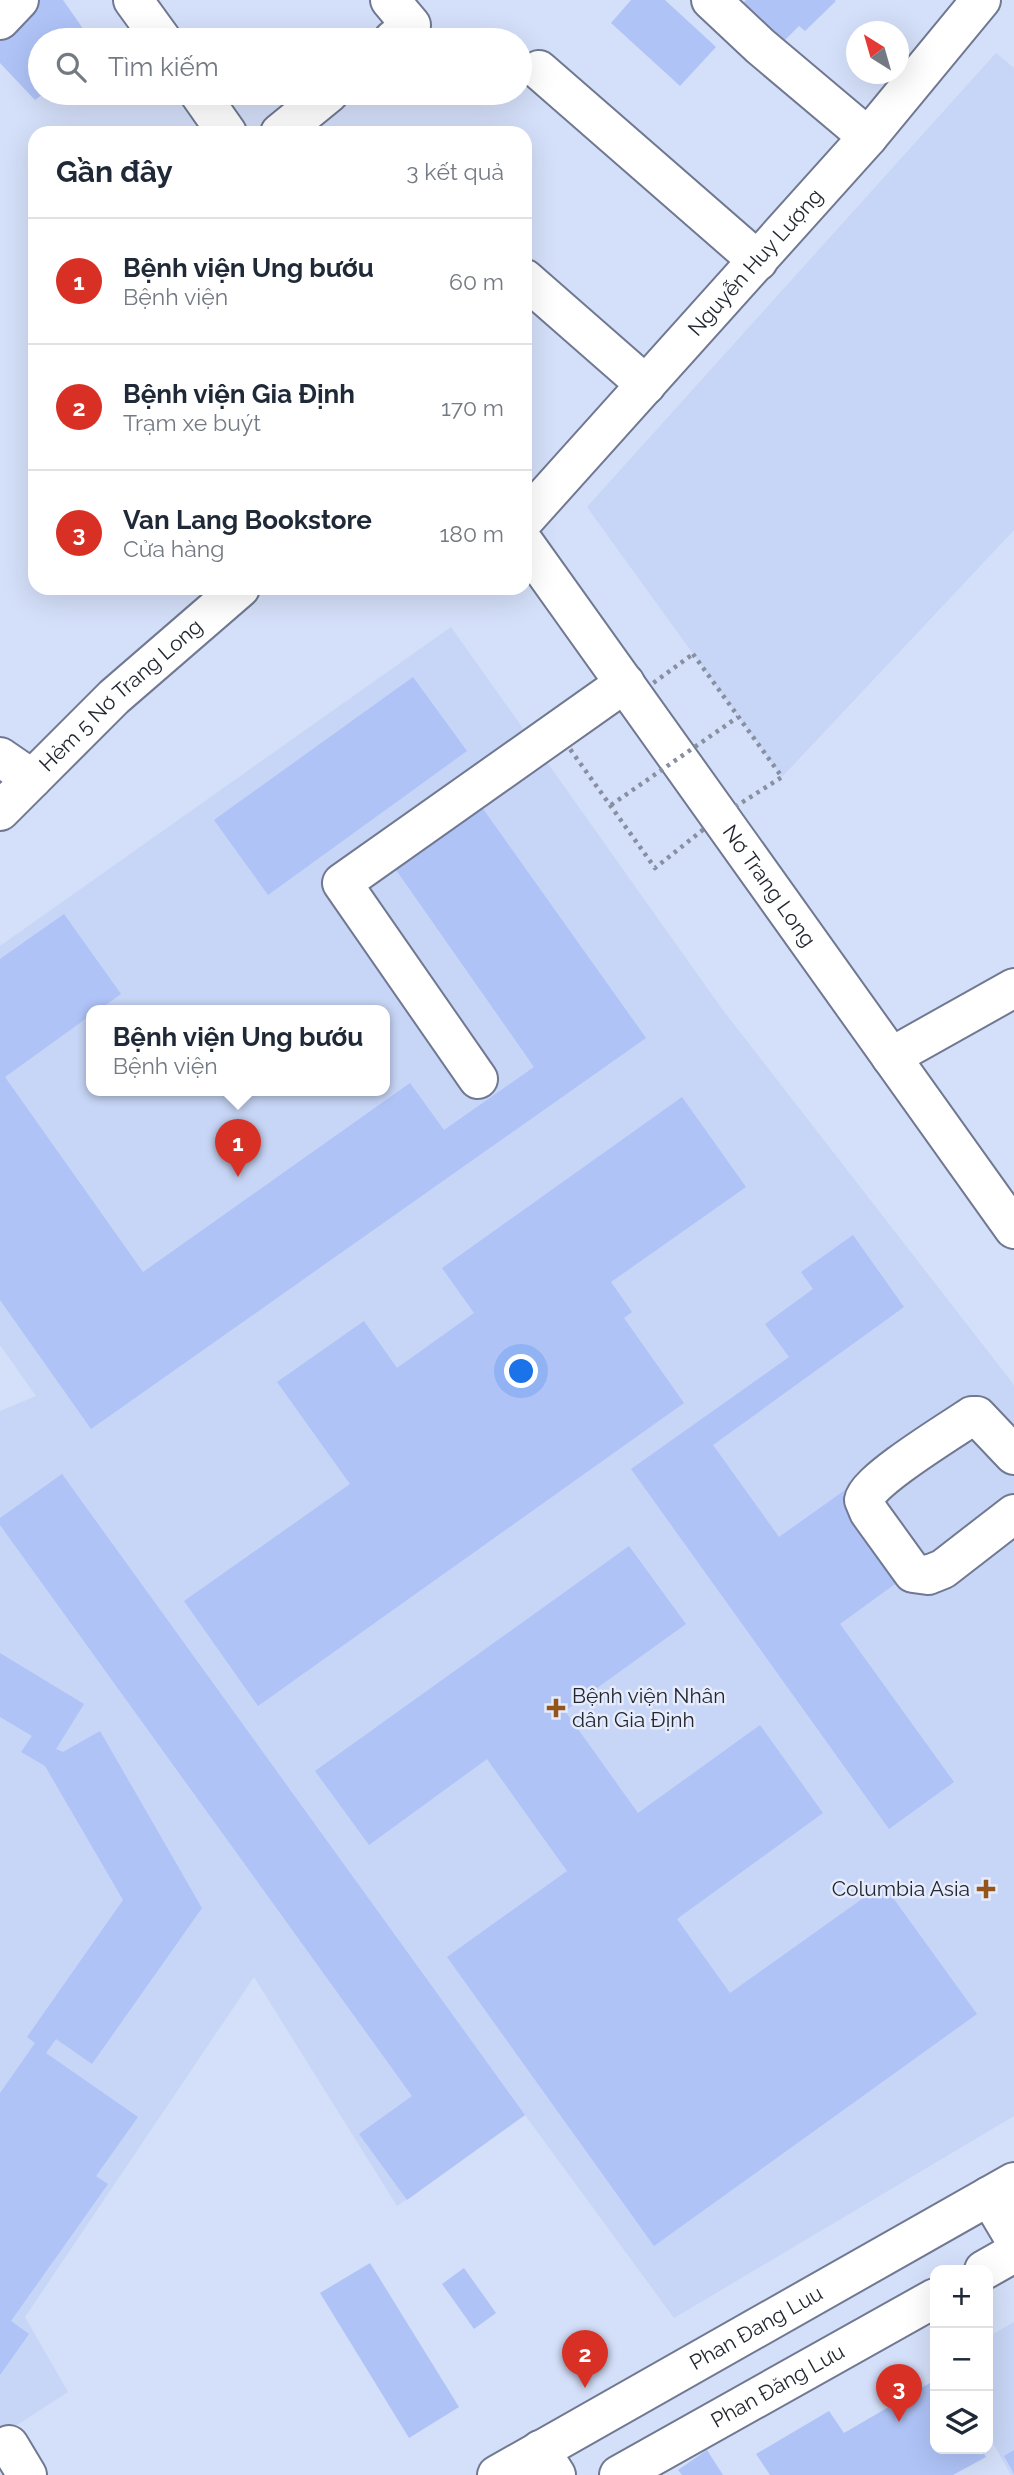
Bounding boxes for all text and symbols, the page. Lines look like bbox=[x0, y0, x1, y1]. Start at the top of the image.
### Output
north arrow bbox=[846, 21, 909, 84]
search box bbox=[28, 28, 532, 105]
icon: search bbox=[52, 48, 90, 86]
text: Tìm kiếm bbox=[108, 52, 219, 82]
text: Gần đây bbox=[56, 154, 173, 189]
text: 3 kết quả bbox=[406, 158, 504, 185]
street label: Nguyễn Huy Lượng bbox=[683, 183, 828, 341]
text: Bệnh viện Ung bướu bbox=[123, 253, 374, 283]
text: 1 bbox=[73, 268, 85, 295]
text: 60 m bbox=[449, 268, 504, 295]
text: Bệnh viện bbox=[123, 283, 228, 310]
text: Bệnh viện Gia Định bbox=[123, 379, 355, 409]
text: 2 bbox=[73, 394, 85, 421]
text: 170 m bbox=[441, 394, 504, 421]
text: Trạm xe buýt bbox=[123, 409, 261, 436]
text: Van Lang Bookstore bbox=[123, 505, 372, 535]
text: 3 bbox=[73, 520, 85, 547]
text: 180 m bbox=[439, 520, 504, 547]
text: Cửa hàng bbox=[123, 535, 224, 562]
street label: Hẻm 5 Nơ Trang Long bbox=[34, 613, 207, 776]
street label: Nơ Trang Long bbox=[718, 820, 821, 951]
popup bbox=[86, 1005, 390, 1096]
text: Bệnh viện Ung bướu bbox=[113, 1022, 363, 1052]
text: Bệnh viện bbox=[113, 1052, 218, 1079]
pin: 1 bbox=[215, 1119, 261, 1177]
your location bbox=[504, 1354, 538, 1388]
place label: Bệnh viện Nhân dân Gia Định bbox=[572, 1683, 725, 1732]
marker: Bệnh viện Nhân dân Gia Định bbox=[546, 1698, 566, 1718]
place label: Columbia Asia bbox=[832, 1876, 970, 1901]
marker: Columbia Asia bbox=[976, 1879, 996, 1899]
map controls bbox=[930, 2265, 993, 2454]
button: + bbox=[930, 2265, 993, 2328]
street label: Phan Đang Luu bbox=[685, 2280, 827, 2375]
button: − bbox=[930, 2328, 993, 2391]
pin: 2 bbox=[562, 2330, 608, 2388]
street label: Phan Đăng Lưu bbox=[707, 2338, 849, 2433]
pin: 3 bbox=[876, 2364, 922, 2422]
button: layers bbox=[930, 2391, 993, 2454]

